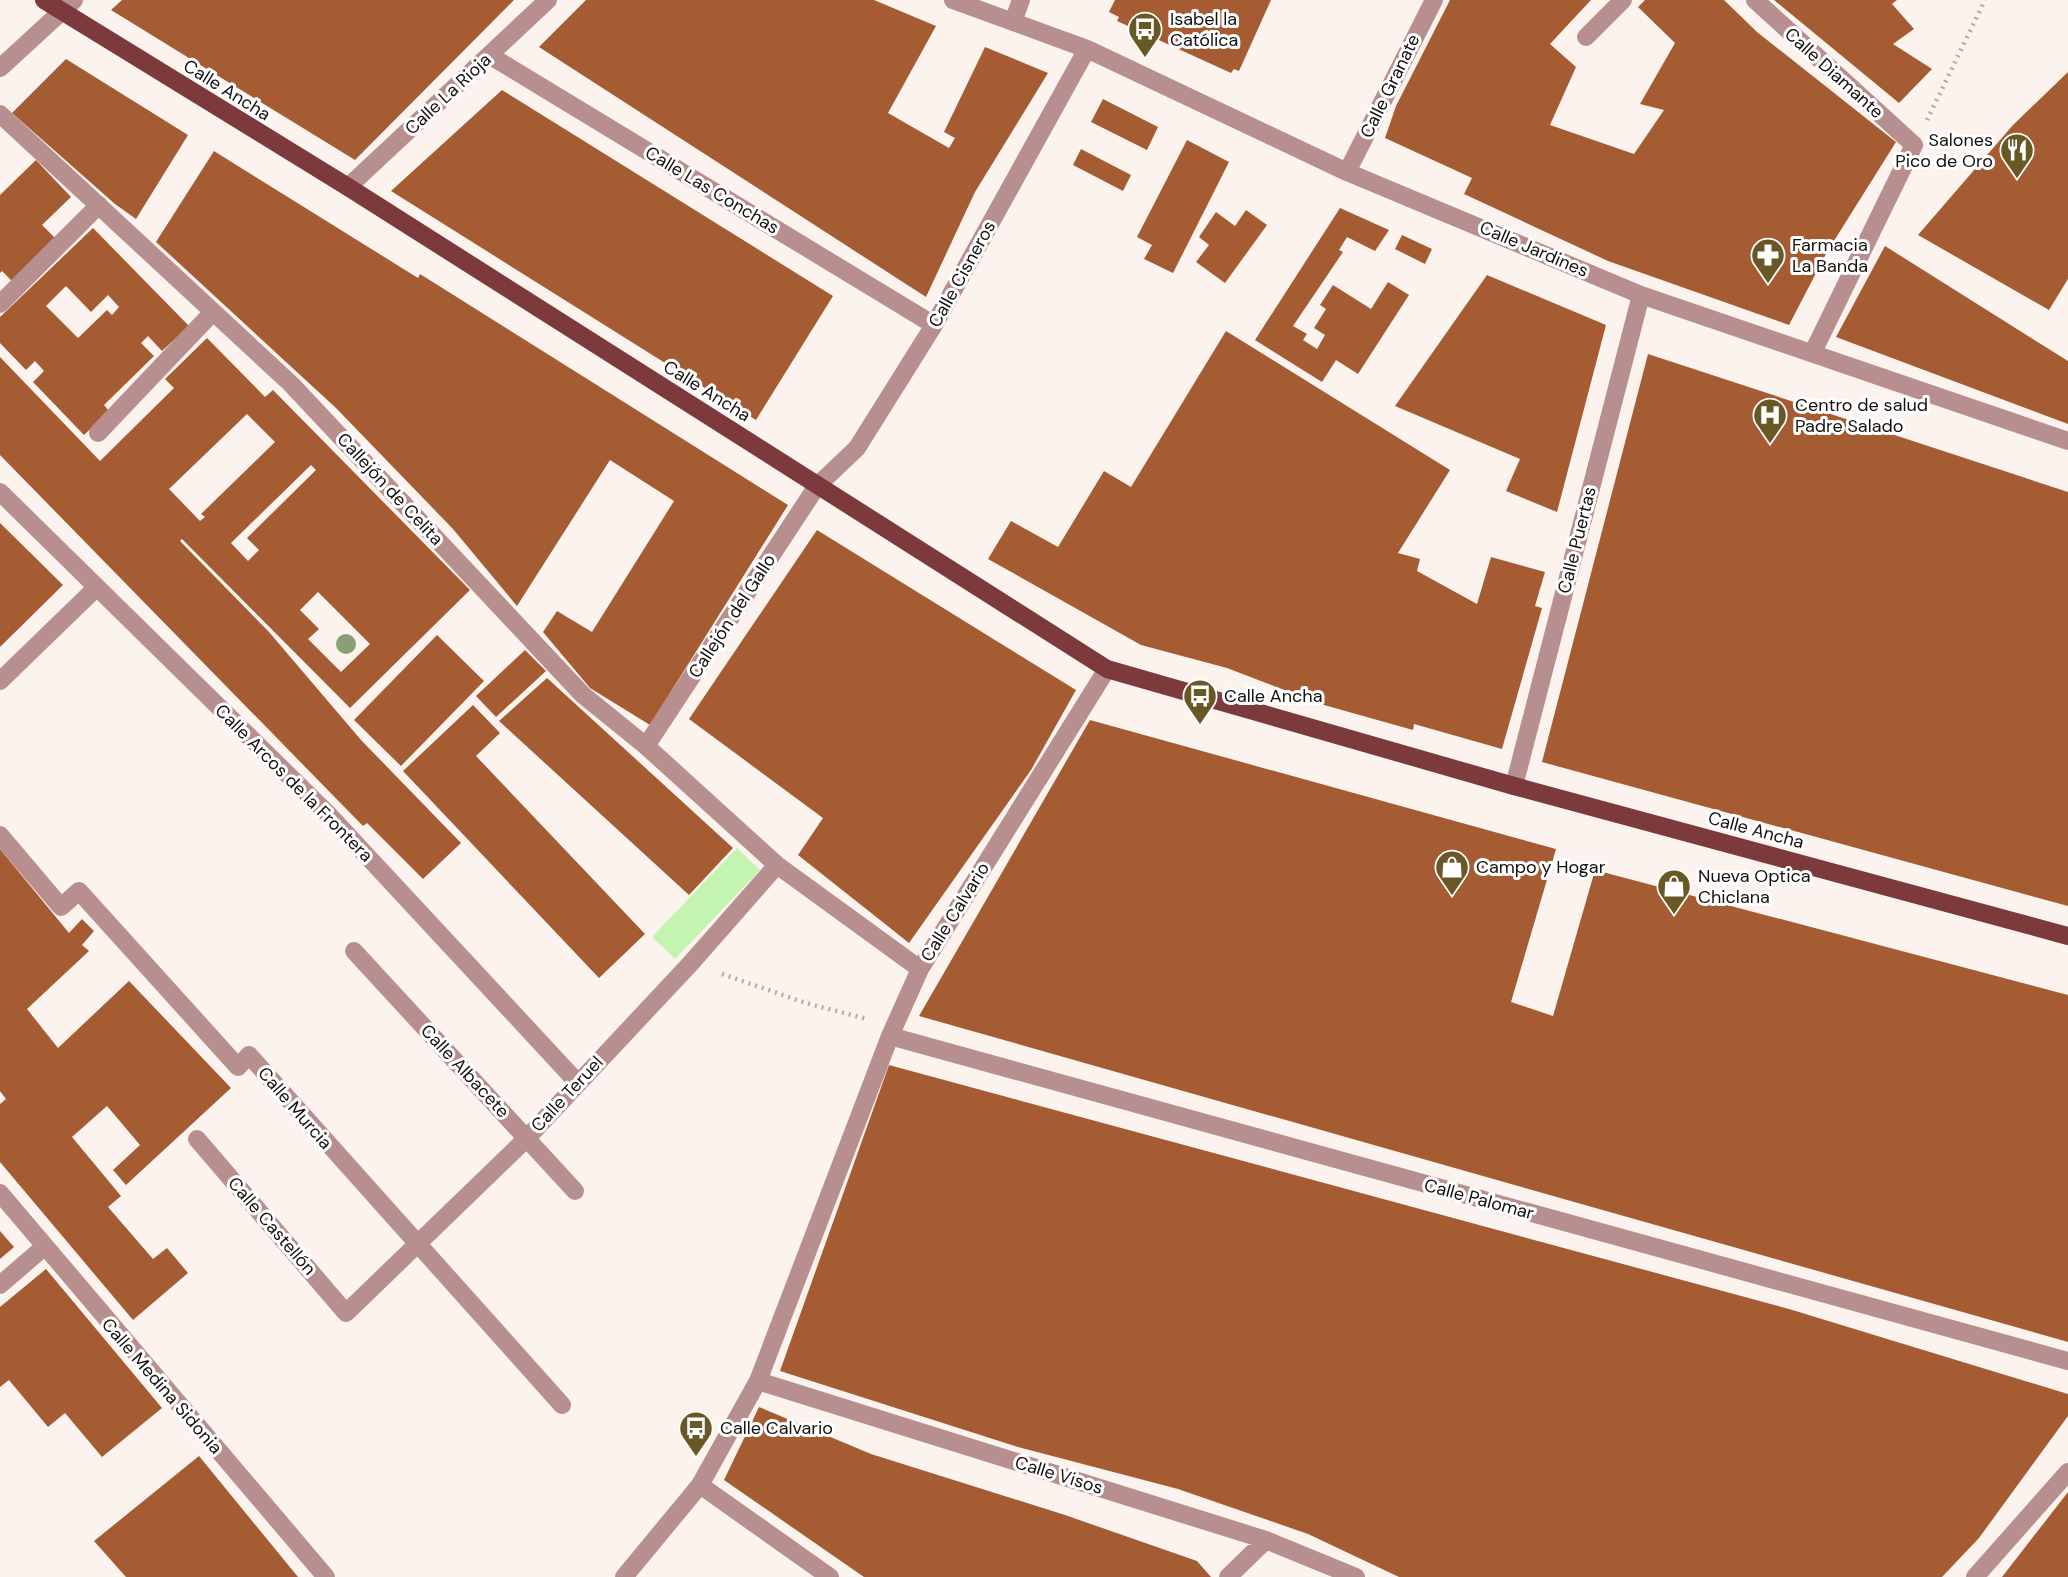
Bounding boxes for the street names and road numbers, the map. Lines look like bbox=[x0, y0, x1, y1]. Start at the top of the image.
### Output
street label: Calle Diamante bbox=[1779, 22, 1889, 124]
street label: Calle Granate bbox=[1355, 30, 1425, 142]
street label: Calle La Rioja bbox=[400, 48, 496, 140]
street label: Calle Ancha bbox=[179, 54, 275, 126]
street label: Calle Las Conchas bbox=[641, 141, 783, 239]
street label: Calle Jardines bbox=[1476, 215, 1592, 283]
street label: Calle Cisneros bbox=[923, 216, 1001, 332]
street label: Calle Ancha bbox=[659, 355, 755, 427]
street label: Callejón de Celita bbox=[332, 428, 448, 550]
street label: Calle Puertas bbox=[1552, 484, 1602, 596]
street label: Callejón del Gallo bbox=[683, 549, 781, 683]
street label: Calle Arcos de la Frontera bbox=[210, 699, 378, 867]
street label: Calle Ancha bbox=[1705, 806, 1807, 854]
street label: Calle Calvario bbox=[915, 858, 995, 966]
street label: Calle Albacete bbox=[415, 1019, 515, 1123]
street label: Calle Teruel bbox=[526, 1051, 608, 1137]
street label: Calle Murcia bbox=[253, 1062, 337, 1154]
street label: Calle Castellón bbox=[223, 1172, 321, 1280]
street label: Calle Palomar bbox=[1421, 1173, 1537, 1225]
street label: Calle Medina Sidonia bbox=[96, 1313, 228, 1459]
street label: Calle Visos bbox=[1012, 1450, 1106, 1500]

